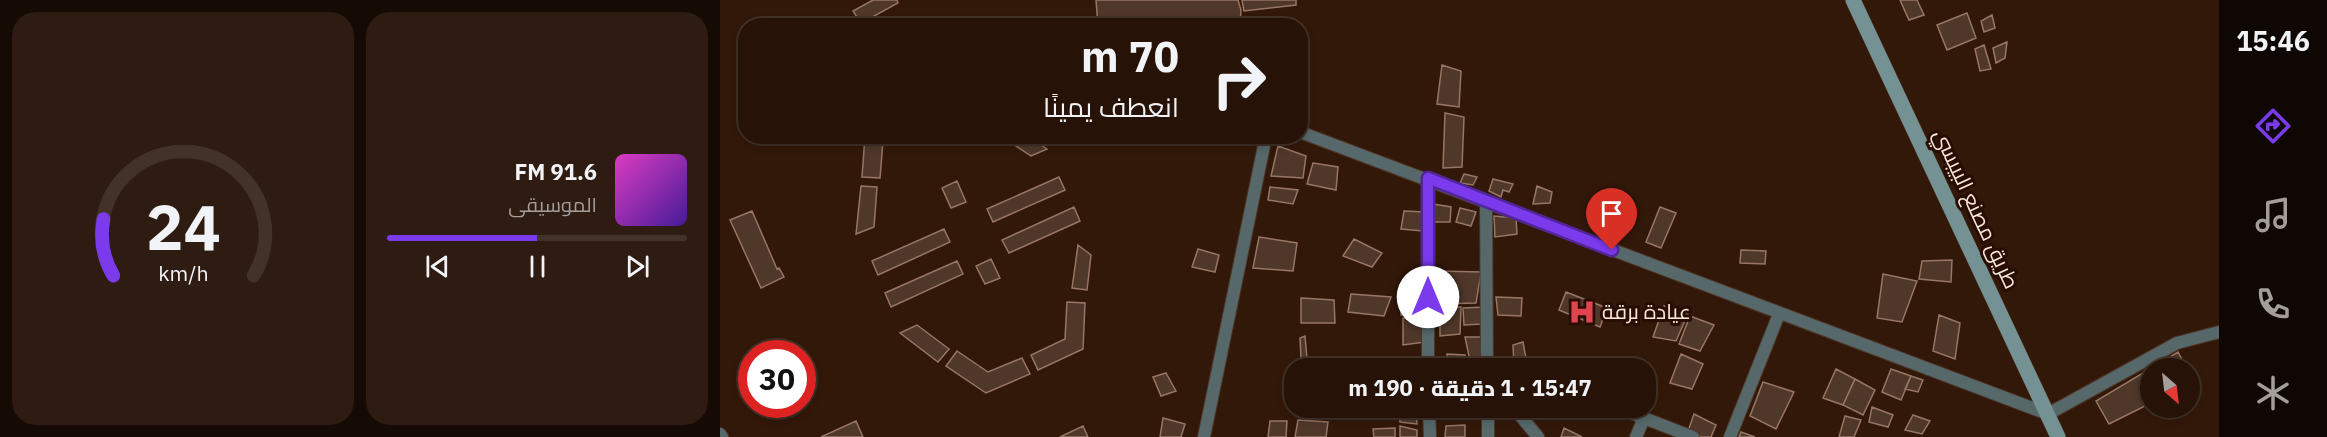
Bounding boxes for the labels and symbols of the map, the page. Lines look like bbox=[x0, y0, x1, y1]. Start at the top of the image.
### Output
street label: طريق مصنع البيبسي bbox=[1926, 124, 2026, 294]
pin bbox=[1586, 188, 1637, 250]
position arrow bbox=[1396, 265, 1460, 329]
hospital icon: عيادة برقة bbox=[1567, 297, 1597, 327]
place label: عيادة برقة bbox=[1602, 297, 1691, 325]
speed limit sign: 30 bbox=[738, 340, 816, 418]
north arrow bbox=[2140, 358, 2200, 418]

